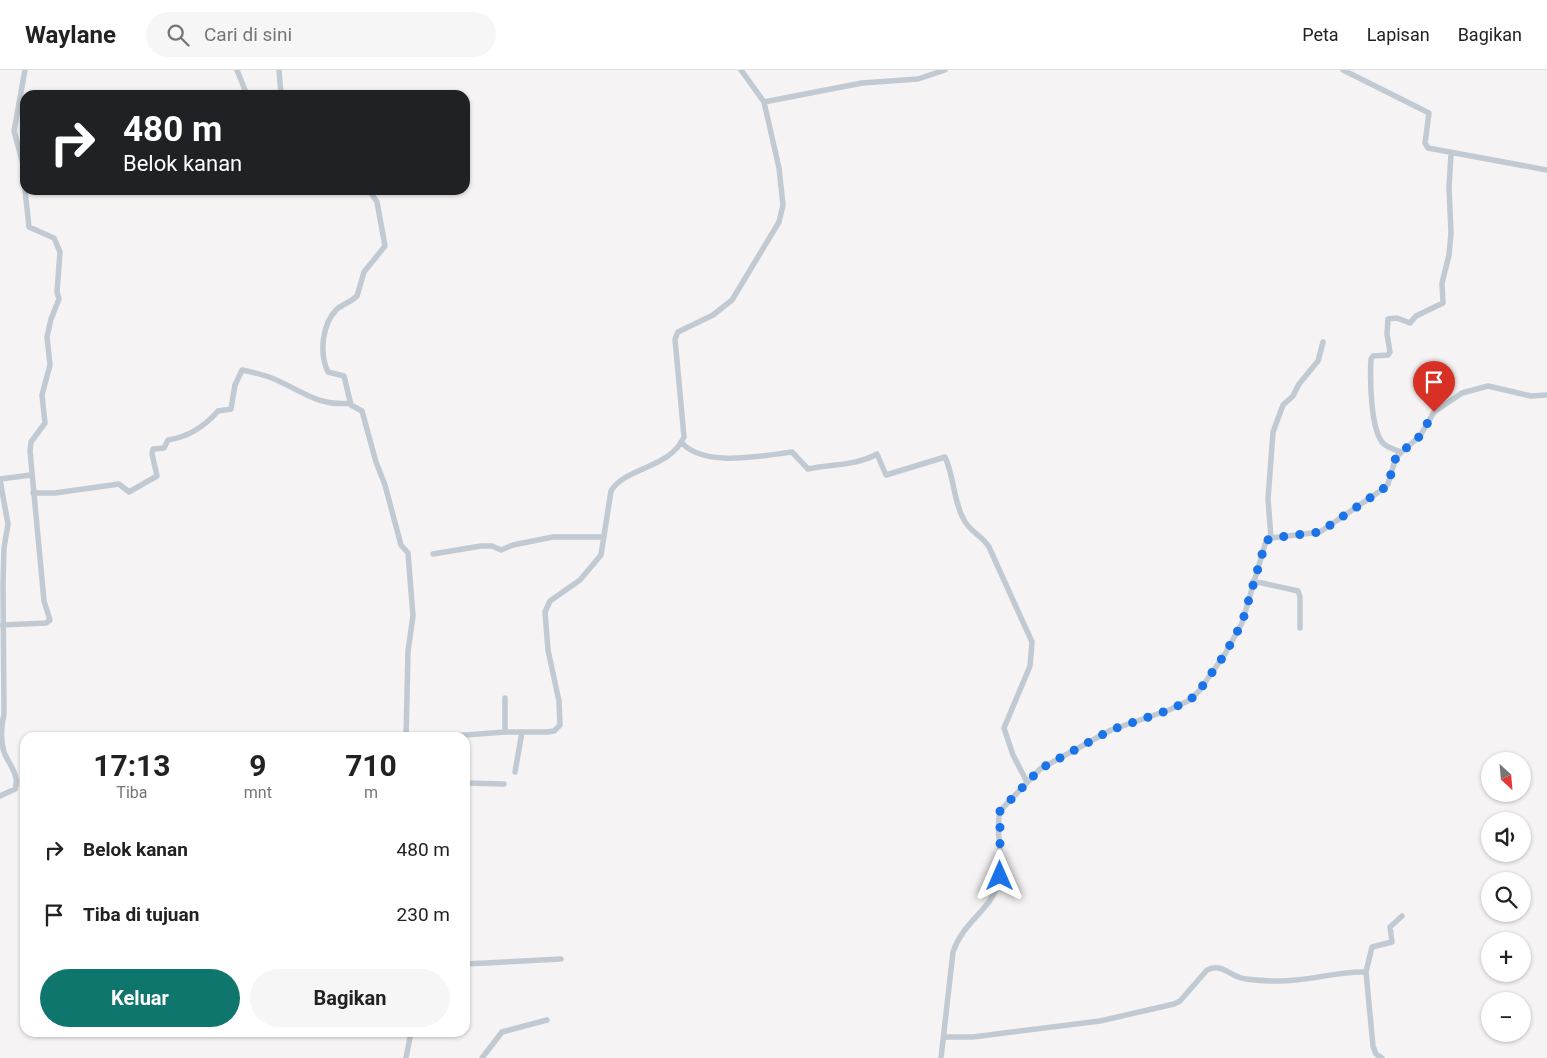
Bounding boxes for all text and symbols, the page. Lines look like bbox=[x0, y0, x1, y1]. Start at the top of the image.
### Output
search box bbox=[146, 12, 496, 57]
text: Waylane bbox=[25, 21, 116, 49]
icon: search bbox=[164, 21, 192, 49]
text: Cari di sini bbox=[204, 23, 292, 46]
text: Peta bbox=[1302, 24, 1339, 45]
text: Lapisan bbox=[1367, 24, 1430, 45]
text: Bagikan bbox=[1458, 24, 1522, 45]
text: 480 m bbox=[123, 109, 222, 150]
icon: right bbox=[40, 110, 105, 175]
text: Belok kanan bbox=[123, 151, 242, 176]
pin bbox=[1413, 361, 1455, 412]
icon: arrive bbox=[1420, 368, 1448, 396]
text: 17:13 bbox=[93, 748, 171, 783]
text: 9 bbox=[249, 748, 266, 783]
text: 710 bbox=[345, 748, 397, 783]
north arrow bbox=[1481, 752, 1531, 802]
map controls bbox=[1481, 752, 1531, 1042]
text: Tiba bbox=[116, 783, 147, 802]
text: mnt bbox=[244, 783, 272, 802]
text: m bbox=[364, 783, 378, 802]
button: sound bbox=[1481, 812, 1531, 862]
icon: right bbox=[40, 836, 68, 864]
text: Belok kanan bbox=[83, 838, 188, 861]
text: 480 m bbox=[397, 838, 450, 861]
position arrow bbox=[973, 849, 1025, 901]
button: search bbox=[1481, 872, 1531, 922]
icon: arrive bbox=[40, 901, 68, 929]
text: Tiba di tujuan bbox=[83, 903, 199, 926]
text: 230 m bbox=[397, 903, 450, 926]
button: + bbox=[1481, 932, 1531, 982]
button: Keluar bbox=[40, 969, 240, 1027]
button: Bagikan bbox=[250, 969, 450, 1027]
button: − bbox=[1481, 992, 1531, 1042]

